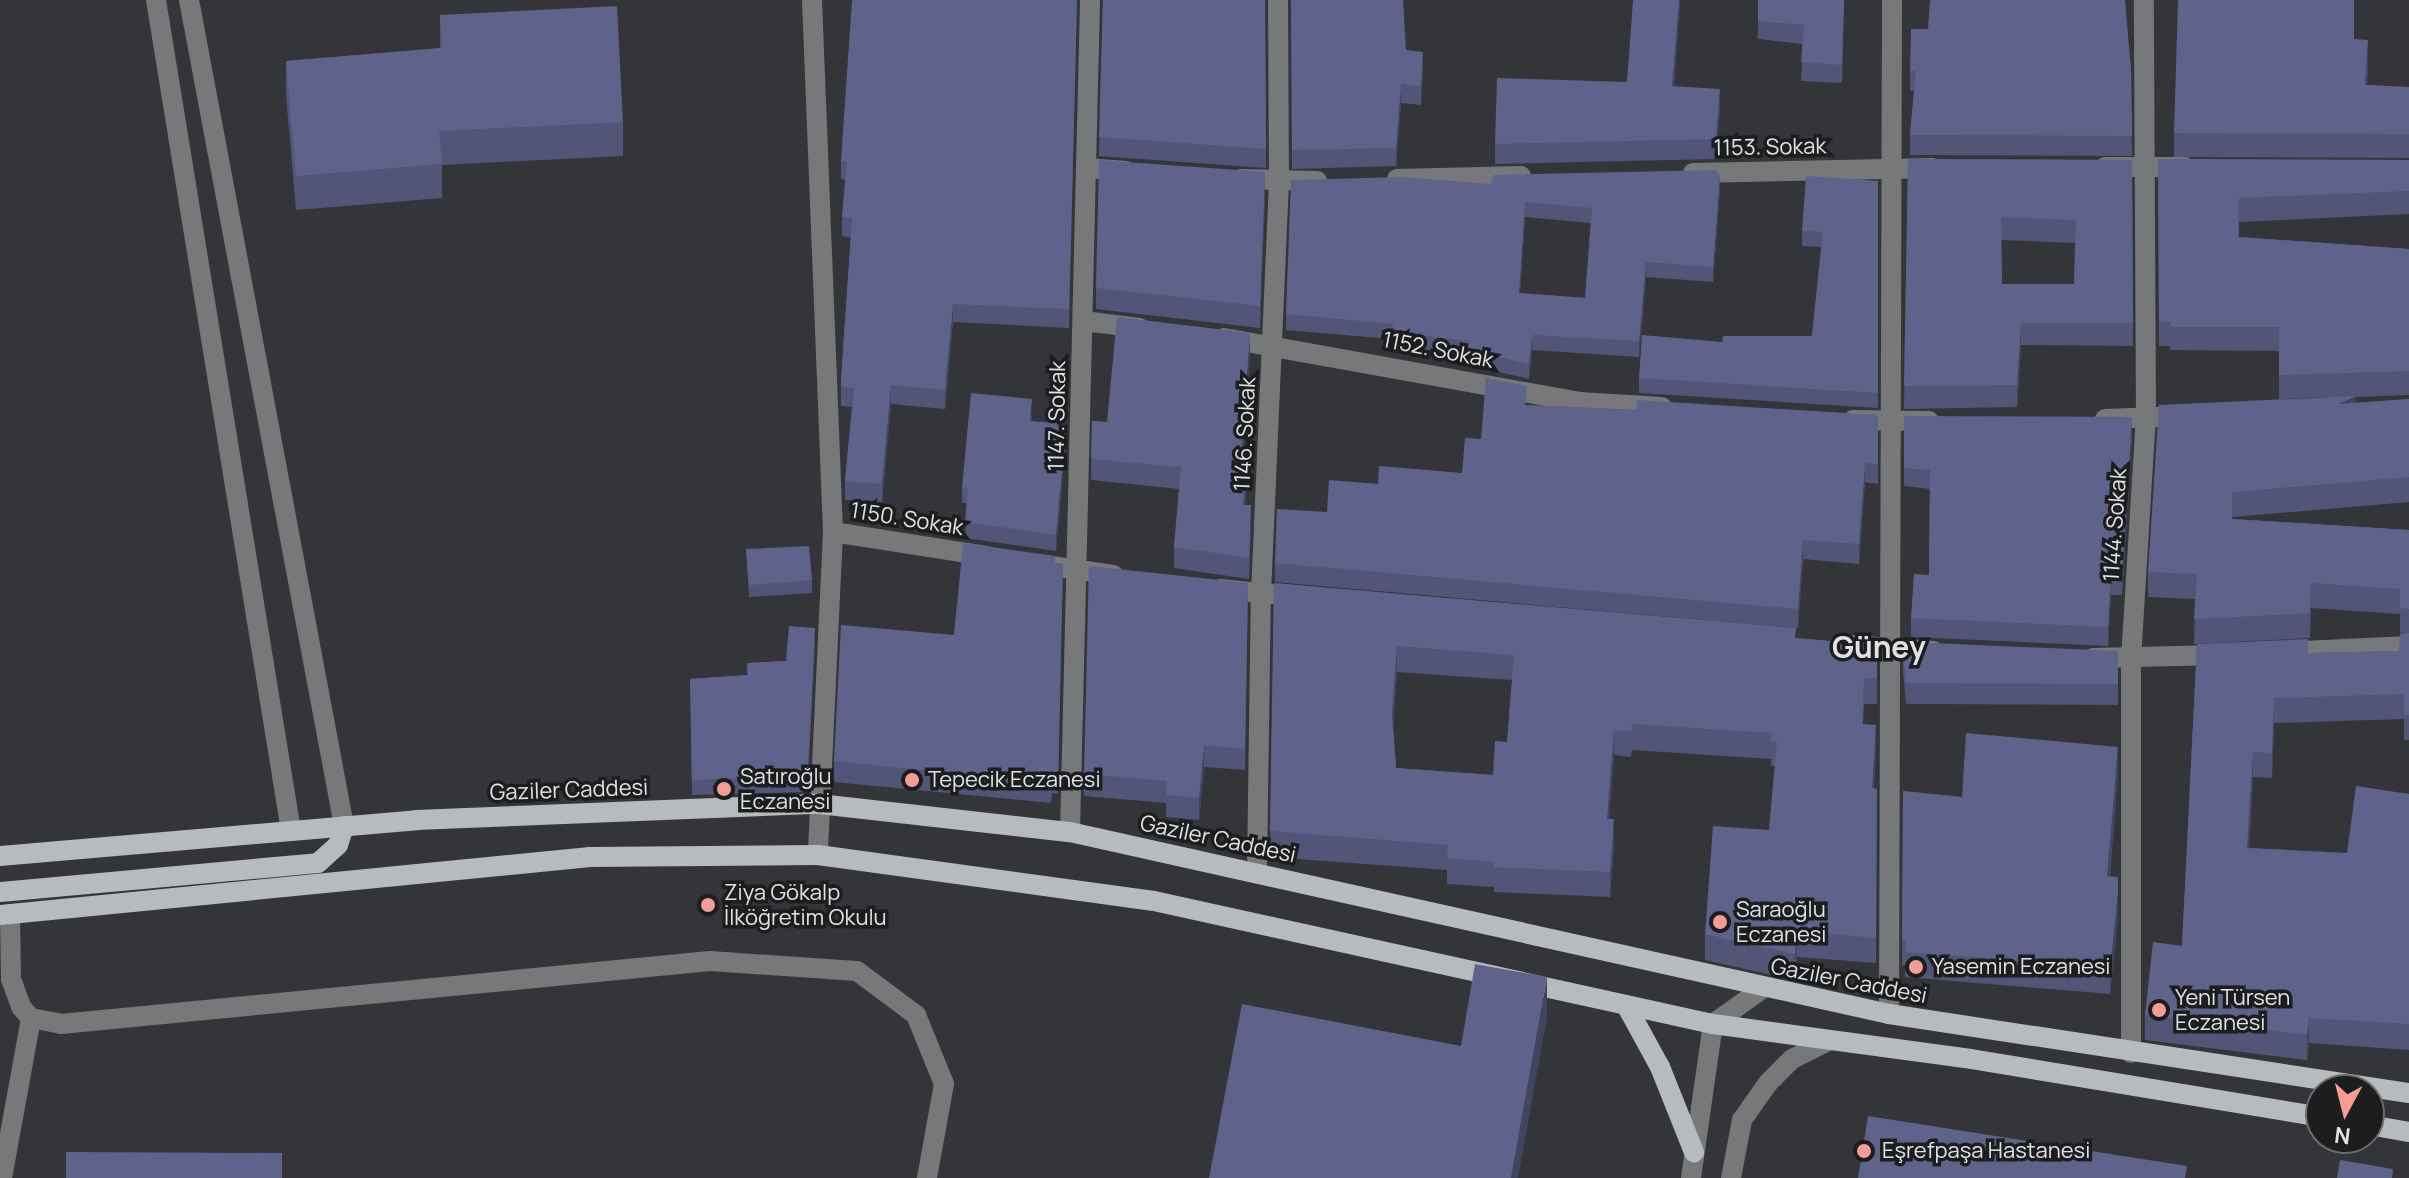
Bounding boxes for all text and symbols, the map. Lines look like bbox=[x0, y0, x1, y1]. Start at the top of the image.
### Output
street label: 1153. Sokak bbox=[1713, 133, 1827, 161]
street label: 1152. Sokak bbox=[1380, 326, 1496, 374]
street label: 1147. Sokak bbox=[1043, 361, 1071, 471]
street label: 1146. Sokak bbox=[1229, 376, 1261, 492]
street label: 1144. Sokak bbox=[2098, 467, 2132, 583]
street label: 1150. Sokak bbox=[849, 497, 965, 541]
district label: Güney bbox=[1832, 629, 1926, 665]
place label: Satıroğlu Eczanesi bbox=[740, 763, 832, 814]
place label: Tepecik Eczanesi bbox=[928, 767, 1101, 793]
marker: Tepecik Eczanesi bbox=[903, 771, 921, 789]
street label: Gaziler Caddesi bbox=[489, 774, 649, 806]
marker: Satıroğlu Eczanesi bbox=[715, 780, 733, 798]
street label: Gaziler Caddesi bbox=[1138, 810, 1298, 868]
place label: Ziya Gökalp İlköğretim Okulu bbox=[724, 879, 887, 930]
marker: Ziya Gökalp İlköğretim Okulu bbox=[699, 896, 717, 914]
place label: Saraoğlu Eczanesi bbox=[1736, 896, 1826, 948]
marker: Saraoğlu Eczanesi bbox=[1711, 913, 1729, 931]
street label: Gaziler Caddesi bbox=[1769, 953, 1929, 1009]
place label: Yasemin Eczanesi bbox=[1932, 954, 2111, 980]
marker: Yasemin Eczanesi bbox=[1907, 958, 1925, 976]
place label: Yeni Türsen Eczanesi bbox=[2175, 984, 2290, 1036]
marker: Yeni Türsen Eczanesi bbox=[2150, 1001, 2168, 1019]
north arrow bbox=[2305, 1074, 2385, 1154]
text: N bbox=[2333, 1120, 2352, 1152]
place label: Eşrefpaşa Hastanesi bbox=[1882, 1138, 2090, 1164]
marker: Eşrefpaşa Hastanesi bbox=[1853, 1140, 1875, 1162]

